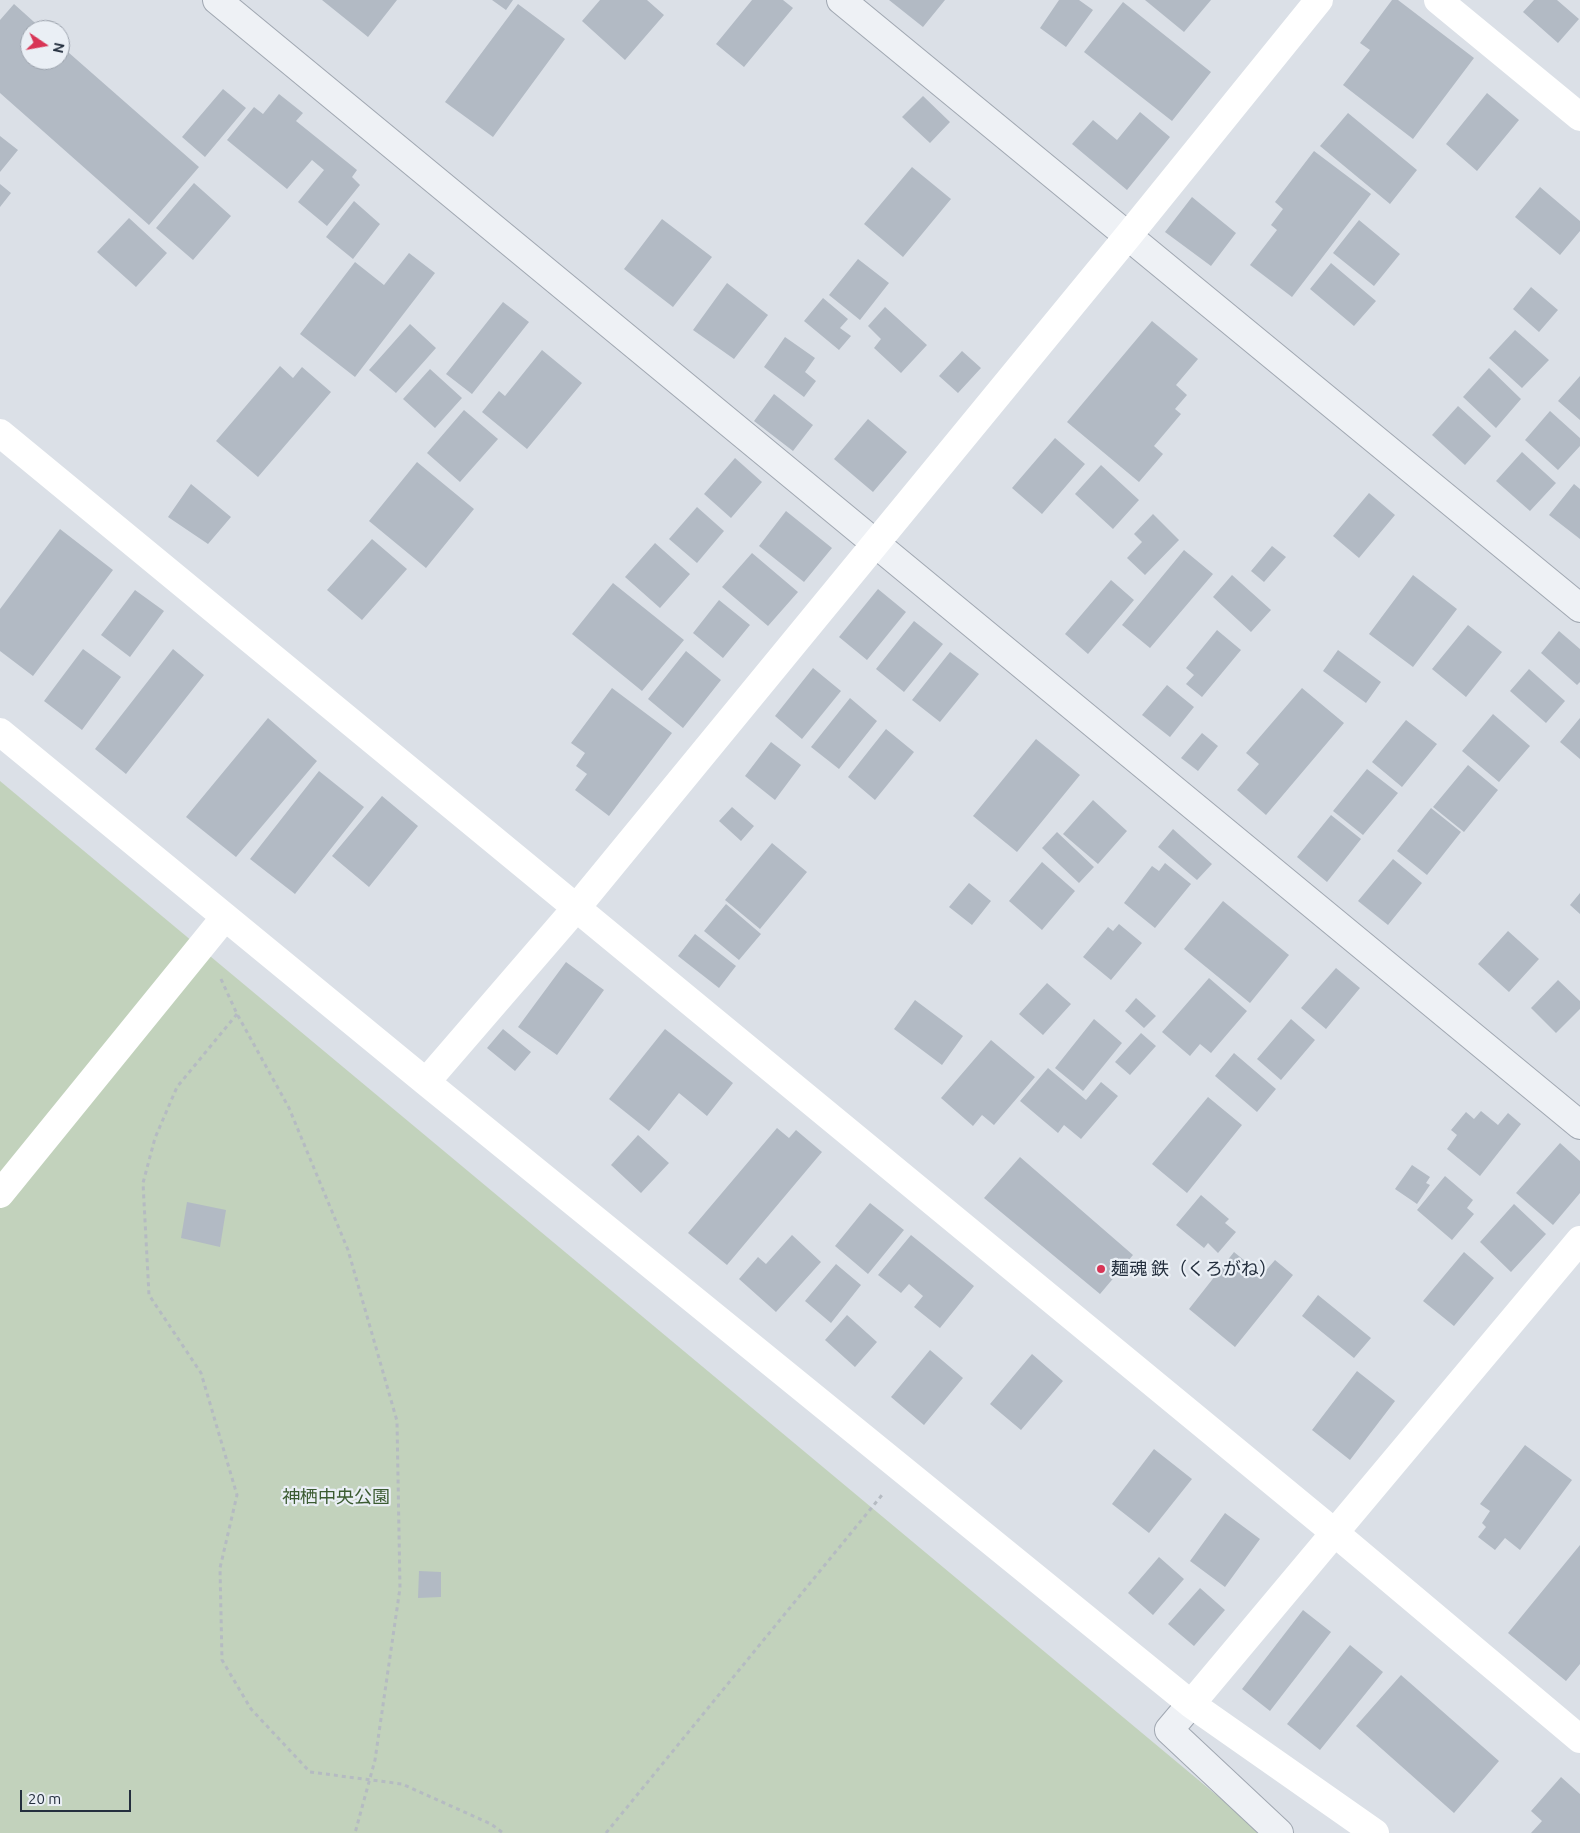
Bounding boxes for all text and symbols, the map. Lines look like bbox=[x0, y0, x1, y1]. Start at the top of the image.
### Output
north arrow bbox=[20, 20, 70, 70]
text: N bbox=[50, 41, 68, 55]
place label: 麺魂 鉄（くろがね） bbox=[1111, 1258, 1277, 1280]
marker: 麺魂 鉄（くろがね） bbox=[1095, 1263, 1107, 1275]
park label: 神栖中央公園 bbox=[282, 1486, 390, 1508]
scale bar bbox=[22, 1780, 134, 1812]
text: 20 m bbox=[28, 1790, 61, 1807]

